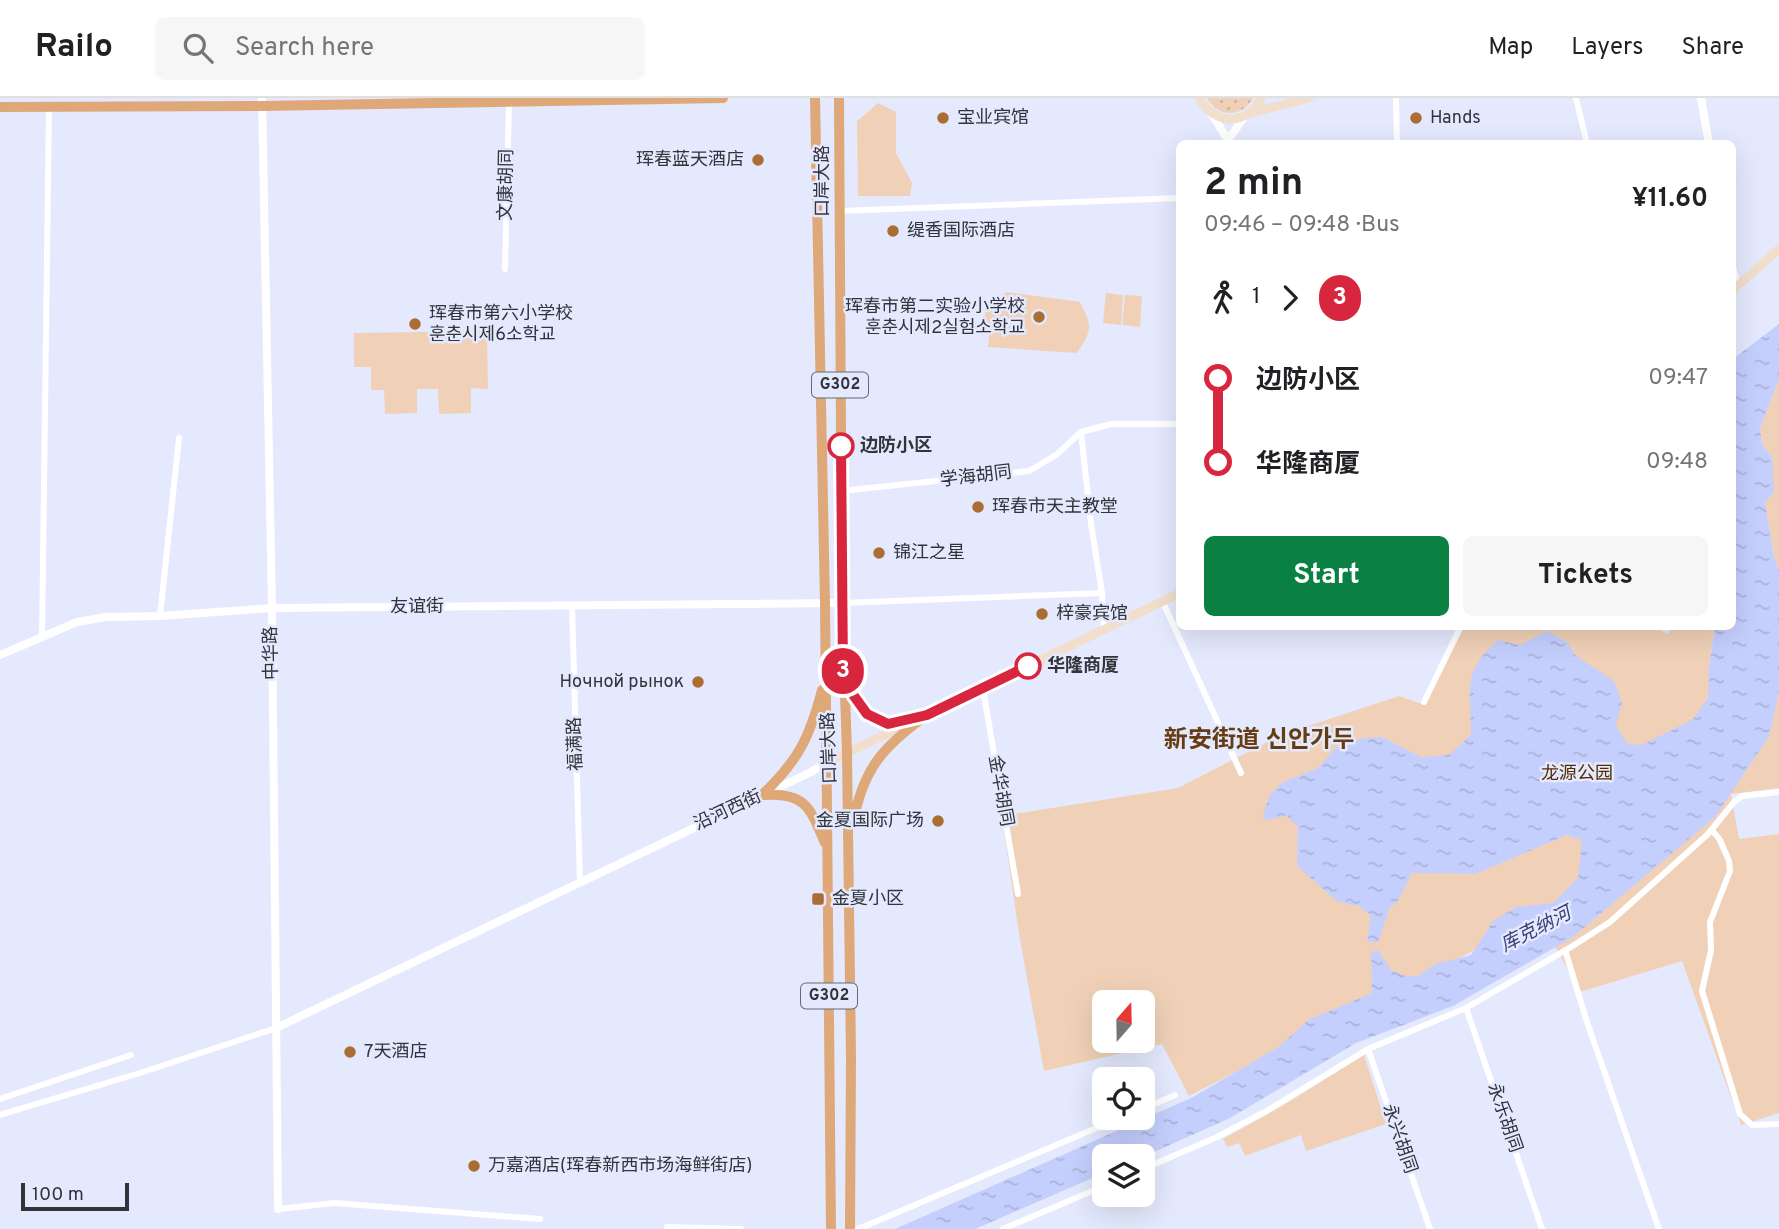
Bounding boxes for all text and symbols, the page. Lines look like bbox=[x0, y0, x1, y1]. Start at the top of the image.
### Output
search box bbox=[155, 17, 645, 80]
text: Railo bbox=[35, 27, 113, 69]
icon: search bbox=[179, 29, 217, 67]
text: Search here bbox=[235, 32, 374, 65]
text: Map bbox=[1488, 33, 1533, 63]
text: Layers bbox=[1571, 33, 1643, 63]
text: Share bbox=[1681, 33, 1744, 63]
place label: 宝业宾馆 bbox=[957, 107, 1029, 130]
place label: Hands bbox=[1430, 107, 1481, 130]
marker: 宝业宾馆 bbox=[935, 110, 951, 126]
marker: Hands bbox=[1408, 110, 1424, 126]
street label: 口岸大路 bbox=[812, 145, 835, 217]
street label: 文康胡同 bbox=[495, 149, 519, 221]
place label: 珲春蓝天酒店 bbox=[636, 149, 744, 172]
marker: 珲春蓝天酒店 bbox=[750, 152, 766, 168]
text: 2 min bbox=[1204, 160, 1303, 209]
text: ¥11.60 bbox=[1632, 183, 1708, 216]
text: 09:46 – 09:48 · Bus bbox=[1204, 211, 1400, 240]
place label: 缇香国际酒店 bbox=[907, 220, 1015, 243]
marker: 缇香国际酒店 bbox=[885, 223, 901, 239]
icon: walk bbox=[1204, 279, 1242, 317]
icon: forward bbox=[1271, 279, 1309, 317]
text: 1 bbox=[1252, 283, 1261, 312]
text: 3 bbox=[1333, 283, 1347, 313]
place label: 珲春市第二实验小学校 훈춘시제2실험소학교 bbox=[845, 296, 1025, 340]
place label: 珲春市第六小学校 훈춘시제6소학교 bbox=[429, 303, 573, 347]
marker: 珲春市第二实验小学校 훈춘시제2실험소학교 bbox=[1031, 309, 1047, 325]
marker: 珲春市第六小学校 훈춘시제6소학교 bbox=[407, 316, 423, 332]
text: 09:47 bbox=[1648, 364, 1708, 393]
text: 边防小区 bbox=[1256, 365, 1360, 398]
road number: G302 bbox=[812, 372, 868, 398]
marker: 边防小区 bbox=[828, 433, 854, 459]
place label: 边防小区 bbox=[860, 435, 932, 458]
text: 09:48 bbox=[1646, 448, 1708, 477]
text: 华隆商厦 bbox=[1256, 449, 1360, 482]
street label: 学海胡同 bbox=[939, 461, 1013, 493]
place label: 珲春市天主教堂 bbox=[992, 496, 1118, 519]
marker: 珲春市天主教堂 bbox=[970, 499, 986, 515]
button: Start bbox=[1204, 536, 1449, 616]
button: Tickets bbox=[1463, 536, 1708, 616]
place label: 锦江之星 bbox=[893, 542, 965, 565]
marker: 锦江之星 bbox=[871, 545, 887, 561]
street label: 友谊街 bbox=[390, 596, 444, 619]
place label: 梓豪宾馆 bbox=[1056, 603, 1128, 626]
marker: 梓豪宾馆 bbox=[1034, 606, 1050, 622]
street label: 中华路 bbox=[260, 626, 284, 680]
line badge: 3 bbox=[820, 648, 866, 694]
marker: 华隆商厦 bbox=[1015, 653, 1041, 679]
place label: 华隆商厦 bbox=[1047, 655, 1119, 678]
text: 3 bbox=[836, 656, 850, 686]
place label: Ночной рынок bbox=[559, 671, 684, 694]
marker: Ночной рынок bbox=[690, 674, 706, 690]
street label: 口岸大路 bbox=[817, 712, 843, 784]
street label: 福满路 bbox=[564, 717, 588, 771]
district label: 新安街道 신안가두 bbox=[1164, 726, 1354, 756]
street label: 金华胡同 bbox=[982, 754, 1018, 828]
park label: 龙源公园 bbox=[1541, 763, 1613, 786]
street label: 沿河西街 bbox=[691, 785, 765, 837]
place label: 金夏国际广场 bbox=[816, 810, 924, 833]
marker: 金夏国际广场 bbox=[930, 813, 946, 829]
place label: 金夏小区 bbox=[832, 888, 904, 911]
marker: 金夏小区 bbox=[810, 891, 826, 907]
water label: 库克纳河 bbox=[1497, 900, 1579, 958]
road number: G302 bbox=[801, 983, 857, 1008]
north arrow bbox=[1092, 990, 1155, 1054]
map controls bbox=[1092, 990, 1155, 1207]
place label: 7天酒店 bbox=[364, 1041, 427, 1064]
marker: 7天酒店 bbox=[342, 1044, 358, 1060]
button: locate bbox=[1092, 1067, 1155, 1130]
street label: 永乐胡同 bbox=[1481, 1080, 1527, 1156]
street label: 永兴胡同 bbox=[1376, 1101, 1422, 1177]
button: layers bbox=[1092, 1144, 1155, 1207]
place label: 万嘉酒店(珲春新西市场海鲜街店) bbox=[488, 1155, 752, 1178]
marker: 万嘉酒店(珲春新西市场海鲜街店) bbox=[466, 1158, 482, 1174]
scale bar bbox=[21, 1180, 130, 1212]
text: 100 m bbox=[32, 1183, 84, 1207]

